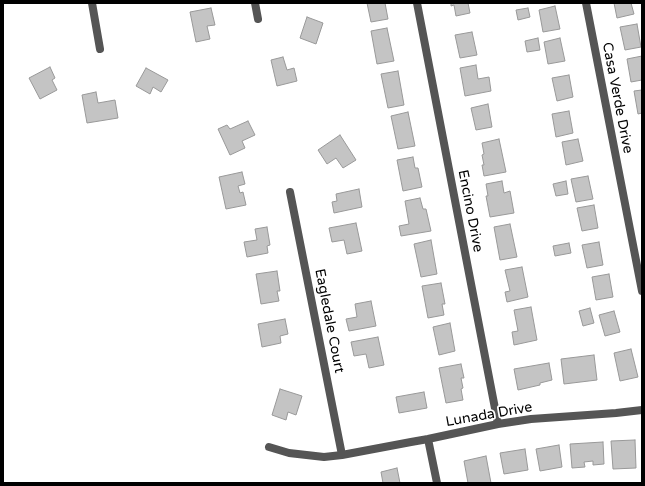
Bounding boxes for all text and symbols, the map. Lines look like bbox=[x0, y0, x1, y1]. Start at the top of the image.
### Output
street label: Casa Verde Drive bbox=[598, 41, 636, 155]
street label: Encino Drive bbox=[454, 168, 486, 254]
street label: Eagledale Court bbox=[311, 267, 347, 375]
street label: Lunada Drive bbox=[444, 399, 534, 431]

